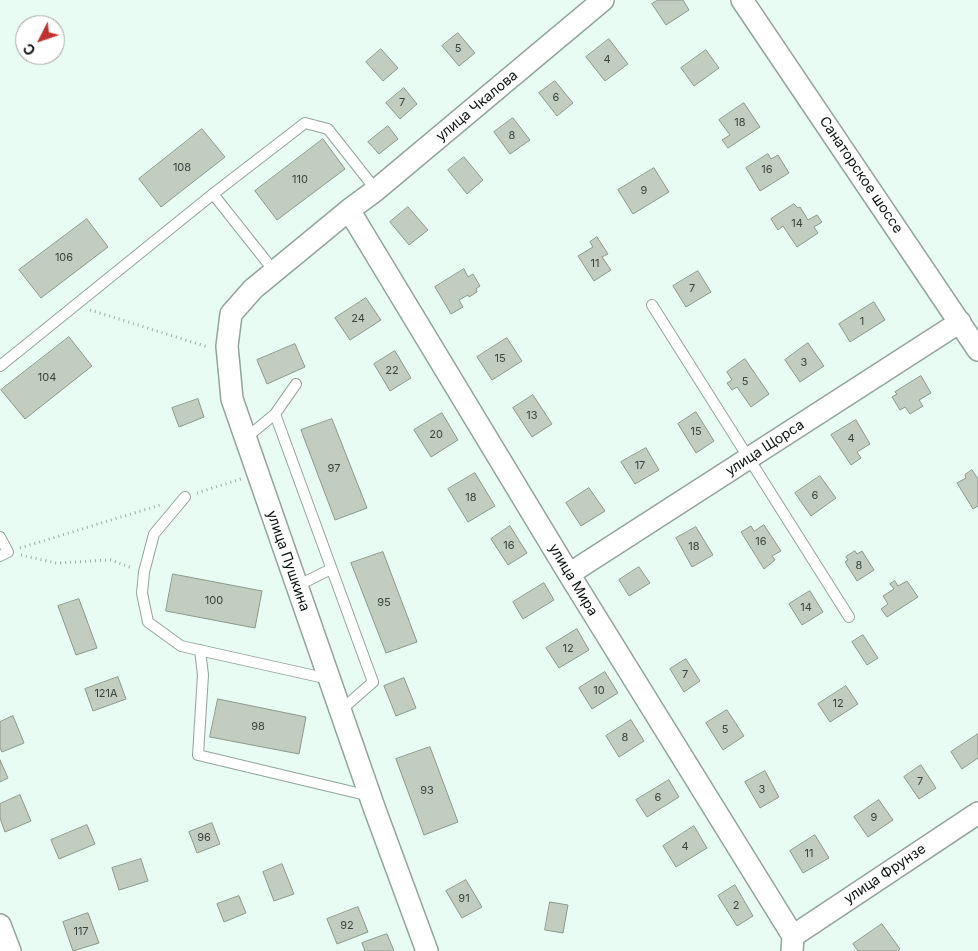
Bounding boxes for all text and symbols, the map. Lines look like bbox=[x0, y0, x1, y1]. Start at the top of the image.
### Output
north arrow bbox=[15, 15, 65, 65]
text: С bbox=[19, 40, 39, 59]
house number: 5 bbox=[455, 42, 461, 56]
house number: 4 bbox=[603, 53, 611, 67]
street label: улица Чкалова bbox=[433, 67, 521, 145]
house number: 6 bbox=[553, 91, 559, 105]
house number: 7 bbox=[399, 96, 405, 110]
street label: Санаторское шоссе bbox=[816, 113, 906, 237]
house number: 18 bbox=[734, 116, 746, 130]
house number: 8 bbox=[509, 129, 515, 143]
house number: 108 bbox=[173, 161, 191, 175]
house number: 16 bbox=[761, 163, 773, 177]
house number: 110 bbox=[292, 173, 308, 187]
house number: 9 bbox=[641, 184, 647, 198]
house number: 14 bbox=[791, 217, 803, 231]
house number: 106 bbox=[55, 251, 73, 265]
house number: 11 bbox=[591, 257, 599, 271]
house number: 7 bbox=[689, 282, 695, 296]
house number: 24 bbox=[351, 312, 365, 326]
house number: 1 bbox=[860, 315, 864, 329]
house number: 15 bbox=[494, 352, 506, 366]
house number: 3 bbox=[801, 356, 807, 370]
house number: 22 bbox=[385, 364, 399, 378]
house number: 104 bbox=[38, 371, 56, 385]
house number: 5 bbox=[742, 375, 748, 389]
house number: 13 bbox=[526, 409, 538, 423]
street label: улица Щорса bbox=[723, 416, 807, 480]
house number: 15 bbox=[690, 425, 702, 439]
house number: 20 bbox=[429, 428, 443, 442]
house number: 4 bbox=[847, 432, 855, 446]
house number: 17 bbox=[635, 459, 645, 473]
house number: 97 bbox=[328, 462, 340, 476]
house number: 6 bbox=[812, 489, 818, 503]
house number: 18 bbox=[465, 491, 477, 505]
street label: улица Пушкина bbox=[263, 508, 313, 614]
house number: 16 bbox=[755, 535, 767, 549]
house number: 16 bbox=[503, 539, 515, 553]
house number: 18 bbox=[688, 540, 700, 554]
street label: улица Мира bbox=[545, 541, 601, 619]
house number: 8 bbox=[856, 559, 862, 573]
house number: 100 bbox=[205, 594, 223, 608]
house number: 95 bbox=[377, 596, 391, 610]
house number: 14 bbox=[800, 601, 812, 615]
house number: 12 bbox=[562, 642, 574, 656]
house number: 7 bbox=[682, 668, 688, 682]
house number: 10 bbox=[593, 684, 605, 698]
house number: 121А bbox=[94, 687, 118, 701]
house number: 12 bbox=[832, 697, 844, 711]
house number: 98 bbox=[251, 720, 265, 734]
house number: 5 bbox=[722, 723, 728, 737]
house number: 8 bbox=[622, 731, 628, 745]
house number: 7 bbox=[917, 775, 923, 789]
house number: 3 bbox=[759, 783, 765, 797]
house number: 93 bbox=[420, 784, 434, 798]
house number: 6 bbox=[655, 791, 661, 805]
house number: 9 bbox=[871, 811, 877, 825]
house number: 96 bbox=[197, 831, 211, 845]
house number: 4 bbox=[681, 840, 689, 854]
street label: улица Фрунзе bbox=[841, 841, 929, 907]
house number: 11 bbox=[805, 847, 813, 861]
house number: 91 bbox=[458, 892, 470, 906]
house number: 2 bbox=[733, 899, 739, 913]
house number: 92 bbox=[340, 919, 354, 933]
house number: 117 bbox=[73, 925, 89, 939]

